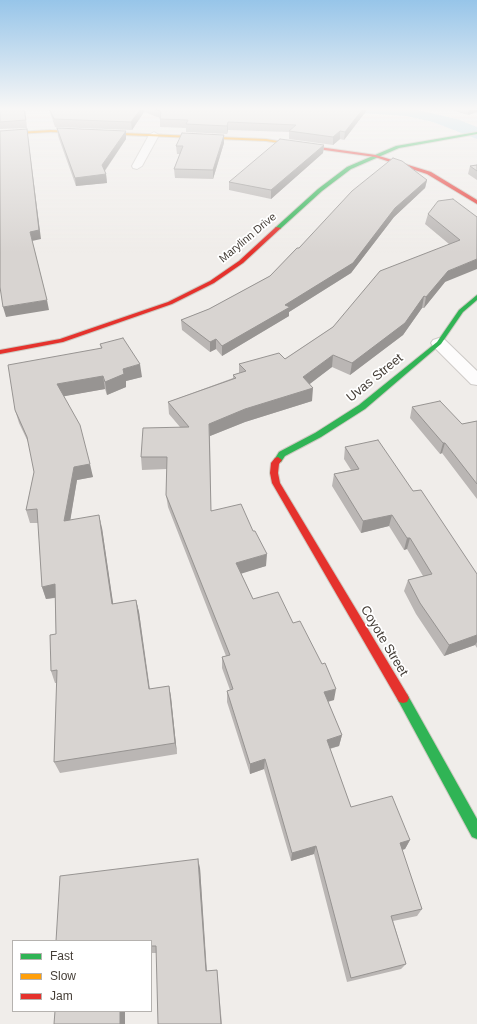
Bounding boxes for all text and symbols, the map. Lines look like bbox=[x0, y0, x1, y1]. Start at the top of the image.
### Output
street label: Marylinn Drive bbox=[217, 210, 279, 266]
street label: Uvas Street bbox=[344, 351, 406, 405]
street label: Coyote Street bbox=[357, 603, 411, 679]
legend bbox=[12, 940, 152, 1012]
text: Fast bbox=[50, 949, 73, 963]
text: Slow bbox=[50, 969, 76, 983]
text: Jam bbox=[50, 989, 73, 1003]

